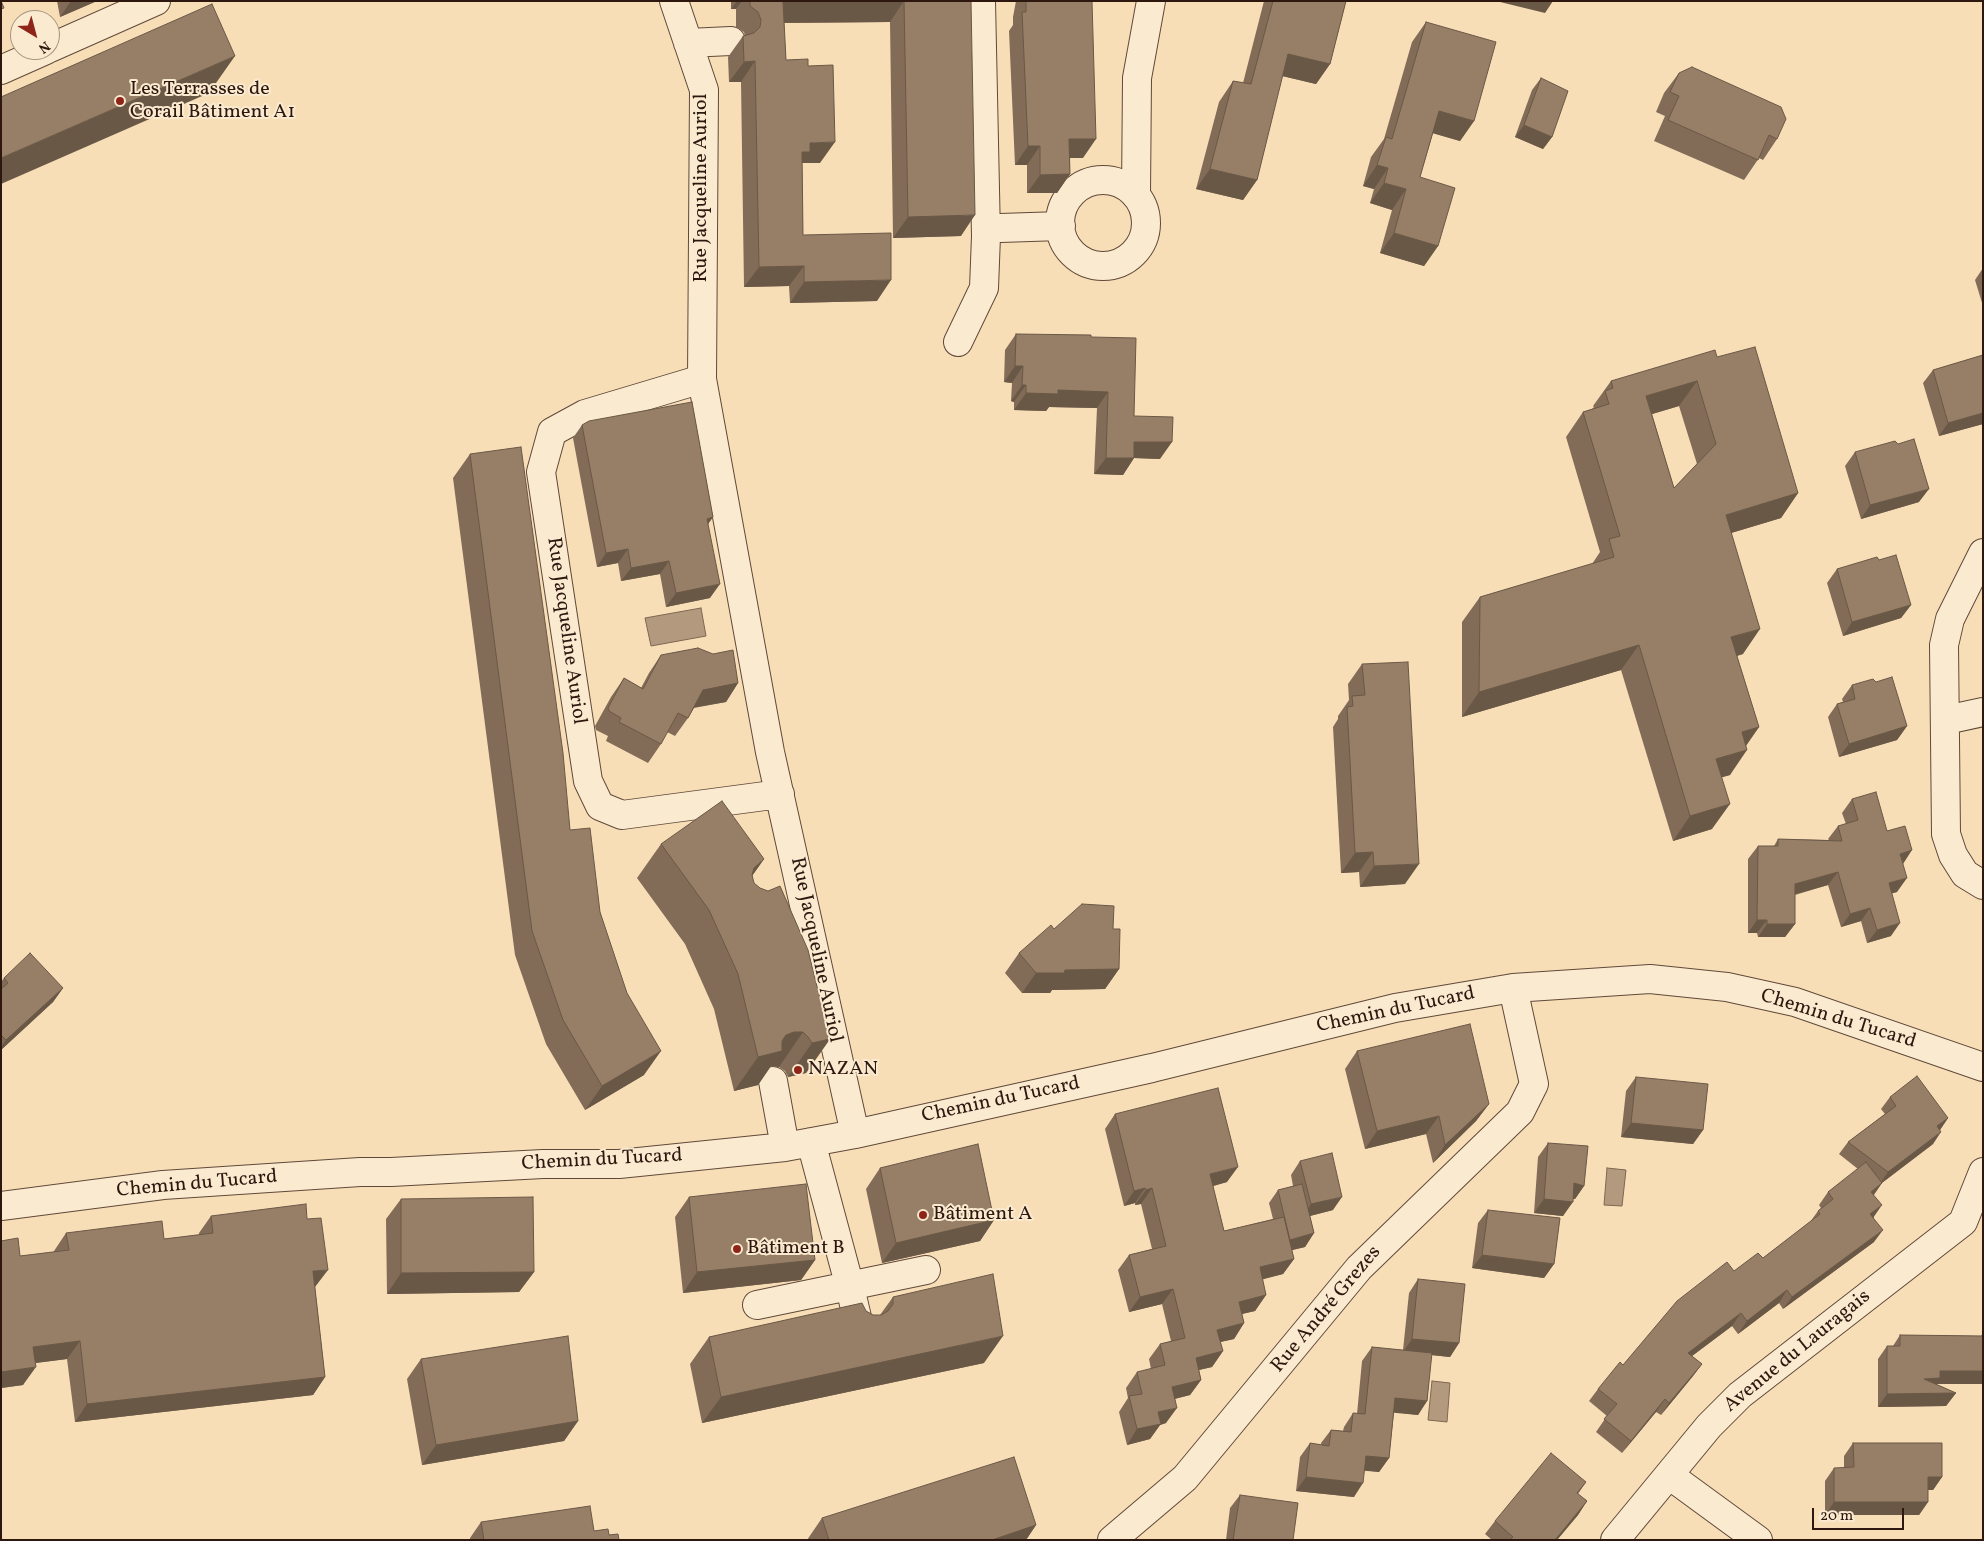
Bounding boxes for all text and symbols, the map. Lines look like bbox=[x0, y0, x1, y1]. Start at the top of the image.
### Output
north arrow bbox=[10, 10, 60, 60]
text: N bbox=[34, 36, 54, 57]
place label: Les Terrasses de Corail Bâtiment A1 bbox=[130, 78, 295, 125]
street label: Rue Jacqueline Auriol bbox=[690, 94, 714, 282]
marker: Les Terrasses de Corail Bâtiment A1 bbox=[114, 95, 126, 107]
street label: Rue Jacqueline Auriol bbox=[540, 536, 590, 726]
street label: Rue Jacqueline Auriol bbox=[784, 855, 846, 1045]
street label: Chemin du Tucard bbox=[1315, 983, 1477, 1039]
street label: Chemin du Tucard bbox=[1757, 985, 1919, 1055]
place label: NAZAN bbox=[808, 1058, 878, 1082]
marker: NAZAN bbox=[792, 1064, 804, 1076]
street label: Chemin du Tucard bbox=[920, 1073, 1082, 1129]
street label: Chemin du Tucard bbox=[521, 1145, 683, 1177]
street label: Chemin du Tucard bbox=[116, 1166, 278, 1204]
place label: Bâtiment A bbox=[933, 1203, 1032, 1227]
marker: Bâtiment A bbox=[917, 1209, 929, 1221]
place label: Bâtiment B bbox=[747, 1237, 845, 1261]
street label: Rue André Grezes bbox=[1267, 1242, 1387, 1378]
marker: Bâtiment B bbox=[731, 1243, 743, 1255]
street label: Avenue du Lauragais bbox=[1720, 1286, 1876, 1418]
scale bar bbox=[1814, 1498, 1906, 1530]
text: 20 m bbox=[1820, 1506, 1853, 1527]

